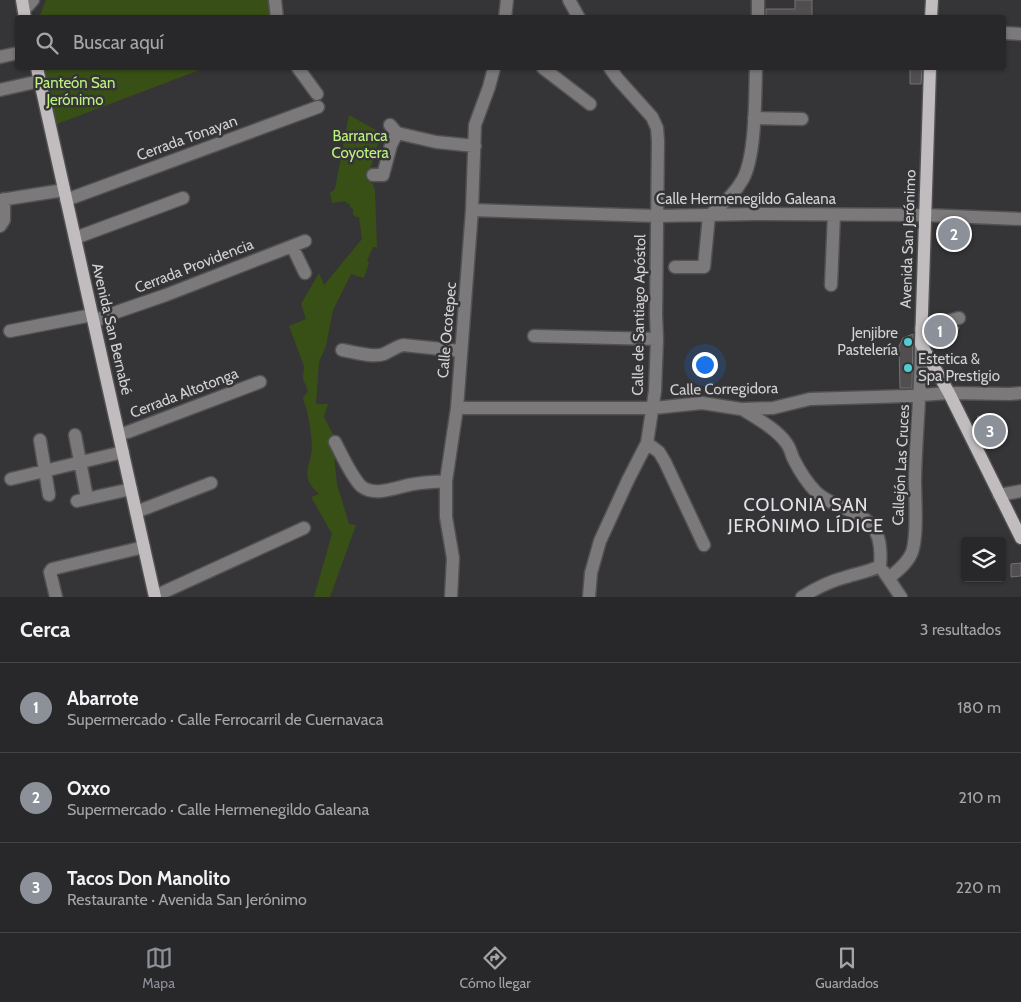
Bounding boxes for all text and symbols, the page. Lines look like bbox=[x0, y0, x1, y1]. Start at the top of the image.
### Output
search box bbox=[15, 15, 1006, 70]
icon: search bbox=[33, 29, 61, 57]
text: Buscar aquí bbox=[73, 31, 164, 54]
park label: Panteón San Jerónimo bbox=[35, 74, 115, 109]
street label: Cerrada Tonayan bbox=[134, 111, 240, 165]
park label: Barranca Coyotera bbox=[331, 127, 389, 162]
street label: Avenida San Jerónimo bbox=[897, 169, 919, 309]
street label: Calle Hermenegildo Galeana bbox=[656, 190, 837, 208]
pin: 2 bbox=[938, 215, 970, 253]
street label: Calle de Santiago Apóstol bbox=[629, 234, 649, 396]
street label: Cerrada Providencia bbox=[132, 235, 257, 297]
street label: Avenida San Bernabé bbox=[88, 261, 136, 397]
street label: Calle Ocotepec bbox=[434, 281, 460, 379]
pin: 1 bbox=[924, 312, 956, 350]
place label: Jenjibre Pastelería bbox=[837, 324, 899, 359]
marker: Jenjibre Pastelería bbox=[902, 336, 914, 348]
place label: Estetica & Spa Prestigio bbox=[918, 350, 1000, 385]
your location bbox=[692, 352, 718, 378]
marker: Estetica & Spa Prestigio bbox=[902, 362, 914, 374]
street label: Cerrada Altotonga bbox=[127, 364, 241, 422]
street label: Calle Corregidora bbox=[670, 379, 779, 399]
street label: Callejón Las Cruces bbox=[889, 404, 913, 526]
pin: 3 bbox=[974, 412, 1006, 450]
district label: COLONIA SAN JERÓNIMO LÍDICE bbox=[727, 494, 884, 537]
map controls bbox=[961, 537, 1006, 582]
button: layers bbox=[961, 537, 1006, 582]
text: Cerca bbox=[20, 617, 70, 642]
text: 3 resultados bbox=[920, 620, 1001, 639]
text: Abarrote bbox=[67, 687, 139, 710]
text: 1 bbox=[33, 698, 39, 717]
text: 180 m bbox=[957, 698, 1001, 717]
text: Supermercado · Calle Ferrocarril de Cuernavaca bbox=[67, 710, 383, 729]
text: Oxxo bbox=[67, 777, 110, 800]
text: 2 bbox=[32, 788, 40, 807]
text: 210 m bbox=[959, 788, 1001, 807]
text: Supermercado · Calle Hermenegildo Galeana bbox=[67, 800, 369, 819]
text: Tacos Don Manolito bbox=[67, 867, 230, 890]
text: 3 bbox=[32, 878, 40, 897]
text: 220 m bbox=[955, 878, 1001, 897]
text: Restaurante · Avenida San Jerónimo bbox=[67, 890, 307, 909]
tab: Mapa bbox=[142, 944, 175, 992]
tab: Cómo llegar bbox=[460, 944, 531, 992]
tab: Guardados bbox=[815, 944, 879, 992]

